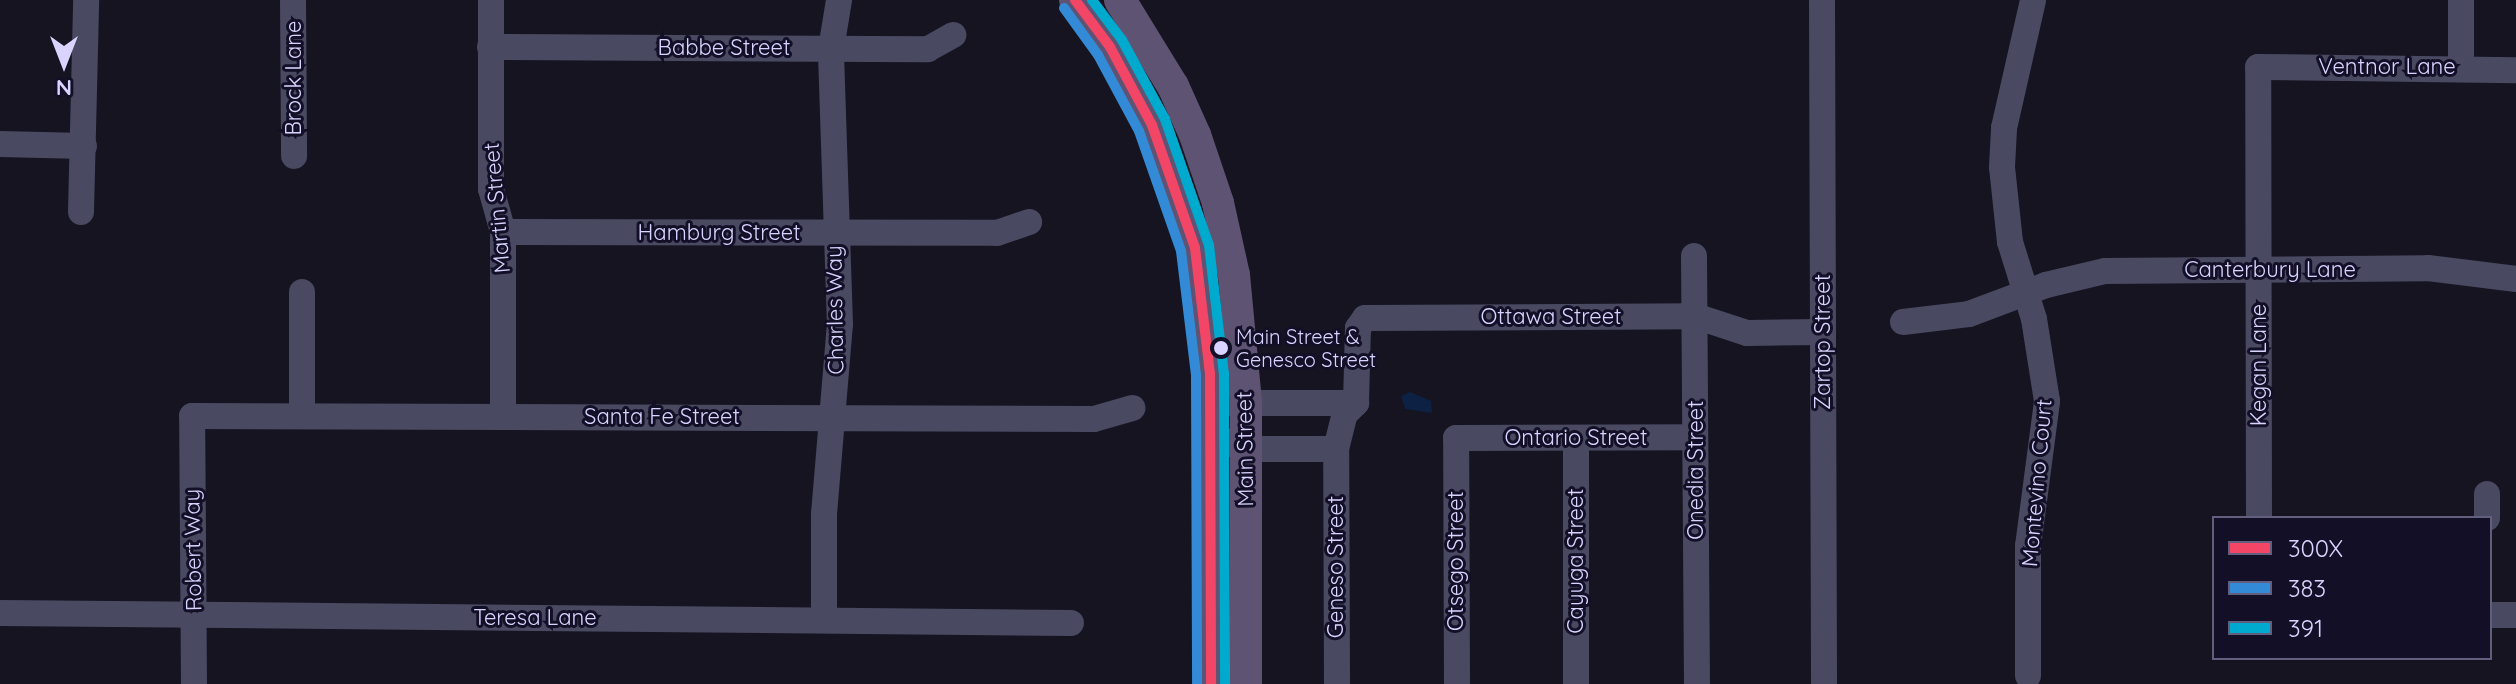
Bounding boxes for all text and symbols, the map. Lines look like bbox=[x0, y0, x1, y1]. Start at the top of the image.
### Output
street label: Brock Lane bbox=[281, 21, 307, 135]
north arrow bbox=[24, 24, 104, 104]
street label: Babbe Street bbox=[658, 35, 790, 61]
street label: Ventnor Lane bbox=[2318, 54, 2456, 80]
text: N bbox=[56, 74, 72, 102]
street label: Martin Street bbox=[478, 142, 516, 274]
street label: Hamburg Street bbox=[637, 220, 801, 246]
street label: Charles Way bbox=[821, 245, 849, 375]
street label: Canterbury Lane bbox=[2184, 257, 2356, 283]
street label: Zartop Street bbox=[1810, 274, 1836, 410]
street label: Ottawa Street bbox=[1480, 304, 1622, 330]
street label: Kegan Lane bbox=[2246, 304, 2272, 426]
place label: Main Street & Genesco Street bbox=[1236, 324, 1376, 371]
marker: Main Street & Genesco Street bbox=[1213, 340, 1229, 356]
street label: Main Street bbox=[1231, 391, 1259, 507]
street label: Montevino Court bbox=[2017, 398, 2057, 568]
street label: Onedia Street bbox=[1683, 400, 1709, 540]
street label: Santa Fe Street bbox=[584, 404, 740, 430]
street label: Ontario Street bbox=[1505, 425, 1647, 451]
street label: Cayuga Street bbox=[1563, 488, 1589, 634]
street label: Robert Way bbox=[179, 489, 207, 611]
street label: Otsego Street bbox=[1443, 491, 1469, 631]
street label: Geneso Street bbox=[1323, 496, 1349, 638]
legend bbox=[2212, 516, 2492, 660]
text: 300X bbox=[2288, 533, 2343, 563]
text: 383 bbox=[2288, 573, 2326, 603]
street label: Teresa Lane bbox=[473, 605, 597, 631]
text: 391 bbox=[2288, 613, 2323, 643]

